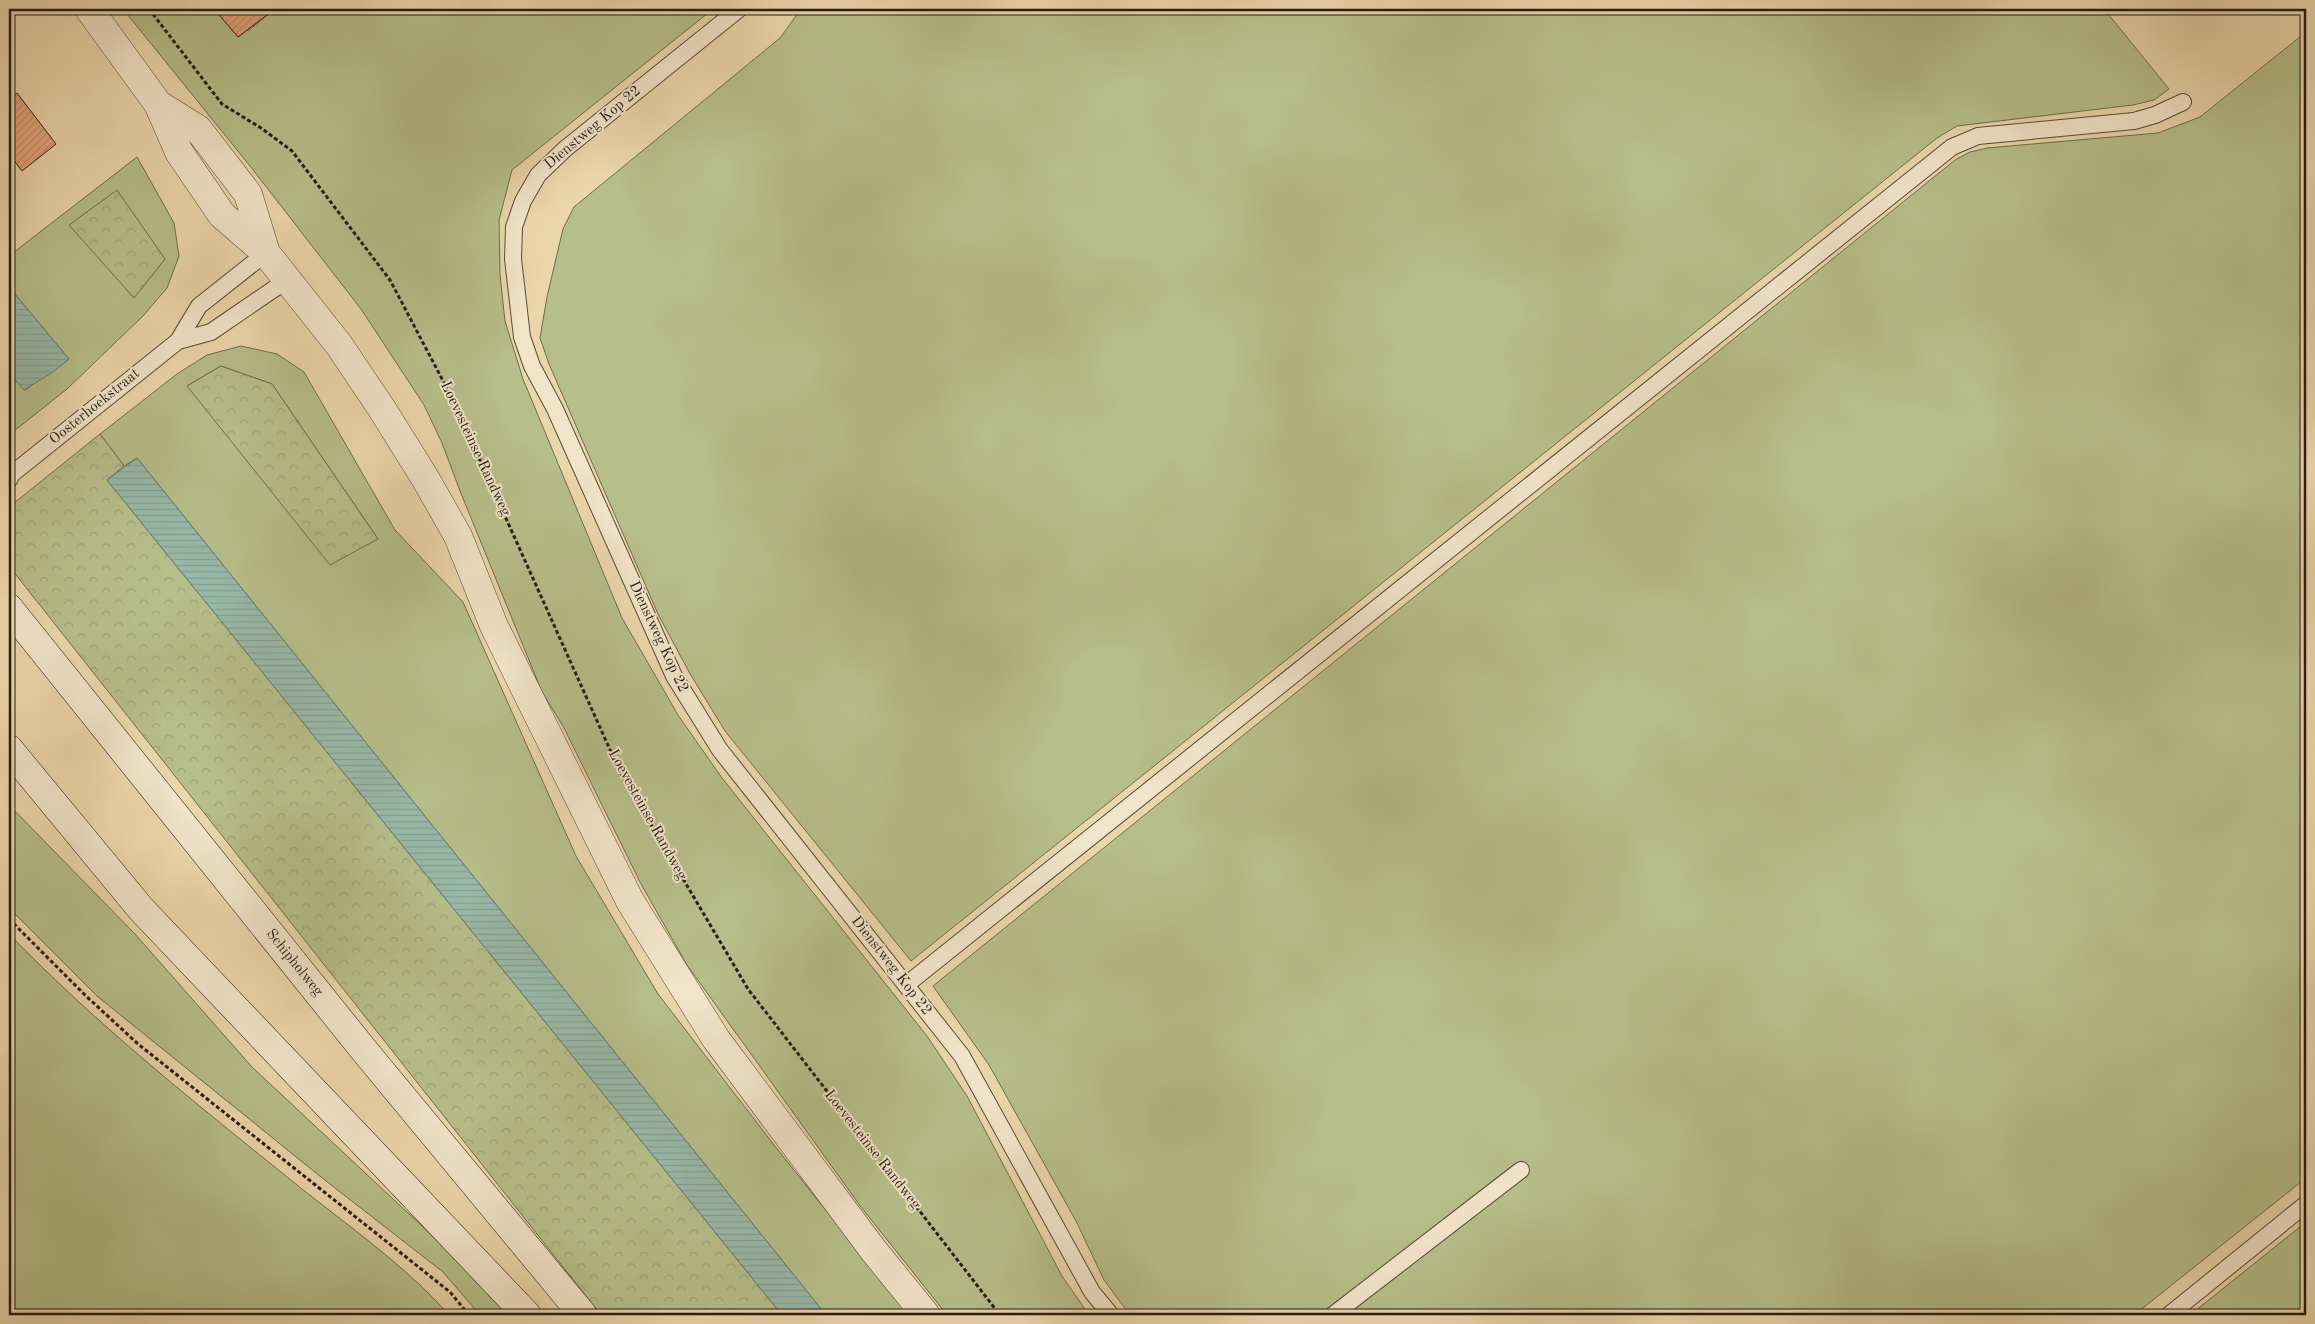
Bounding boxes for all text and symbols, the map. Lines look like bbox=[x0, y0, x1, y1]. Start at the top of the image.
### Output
street label: Dienstweg Kop 22 bbox=[542, 83, 644, 173]
street label: Oosterhoekstraat bbox=[47, 366, 143, 448]
street label: Loevesteinse Randweg bbox=[437, 379, 513, 519]
street label: Dienstweg Kop 22 bbox=[626, 579, 690, 695]
street label: Loevesteinse Randweg bbox=[605, 747, 689, 883]
street label: Dienstweg Kop 22 bbox=[848, 914, 934, 1018]
street label: Schipholweg bbox=[263, 927, 325, 999]
street label: Loevesteinse Randweg bbox=[821, 1087, 923, 1213]

